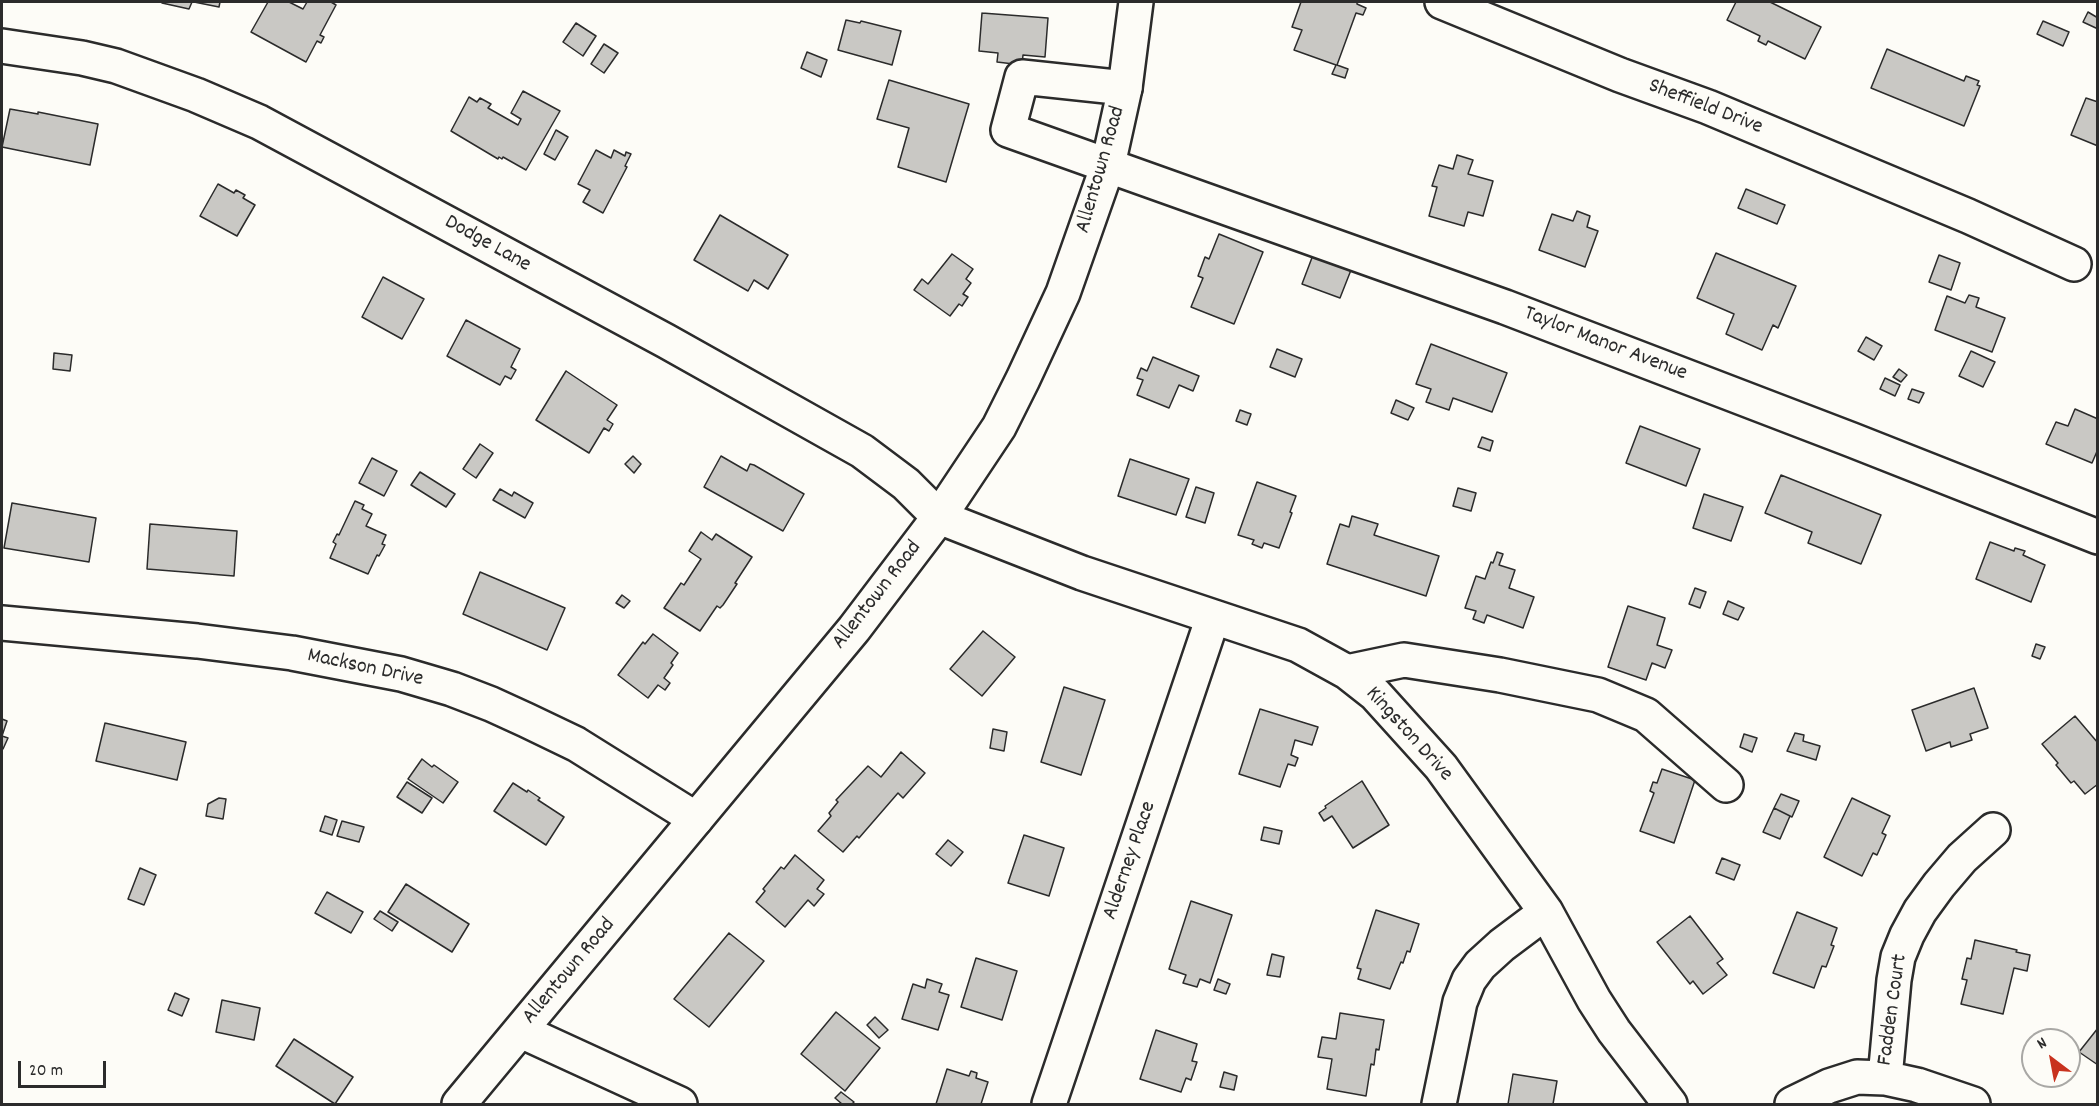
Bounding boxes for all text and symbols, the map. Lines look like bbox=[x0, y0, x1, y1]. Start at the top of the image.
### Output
street label: Sheffield Drive bbox=[1644, 74, 1766, 142]
street label: Allentown Road bbox=[1071, 104, 1133, 236]
street label: Dodge Lane bbox=[439, 210, 535, 280]
street label: Taylor Manor Avenue bbox=[1520, 302, 1690, 388]
street label: Allentown Road bbox=[827, 536, 929, 656]
street label: Mackson Drive bbox=[305, 644, 425, 694]
street label: Kingston Drive bbox=[1358, 682, 1458, 788]
street label: Alderney Place bbox=[1098, 798, 1164, 924]
street label: Allentown Road bbox=[518, 913, 622, 1031]
street label: Fadden Court bbox=[1873, 953, 1915, 1067]
north arrow bbox=[2021, 1028, 2081, 1088]
text: N bbox=[2033, 1032, 2052, 1056]
scale bar bbox=[21, 1049, 110, 1087]
text: 20 m bbox=[29, 1059, 63, 1084]

